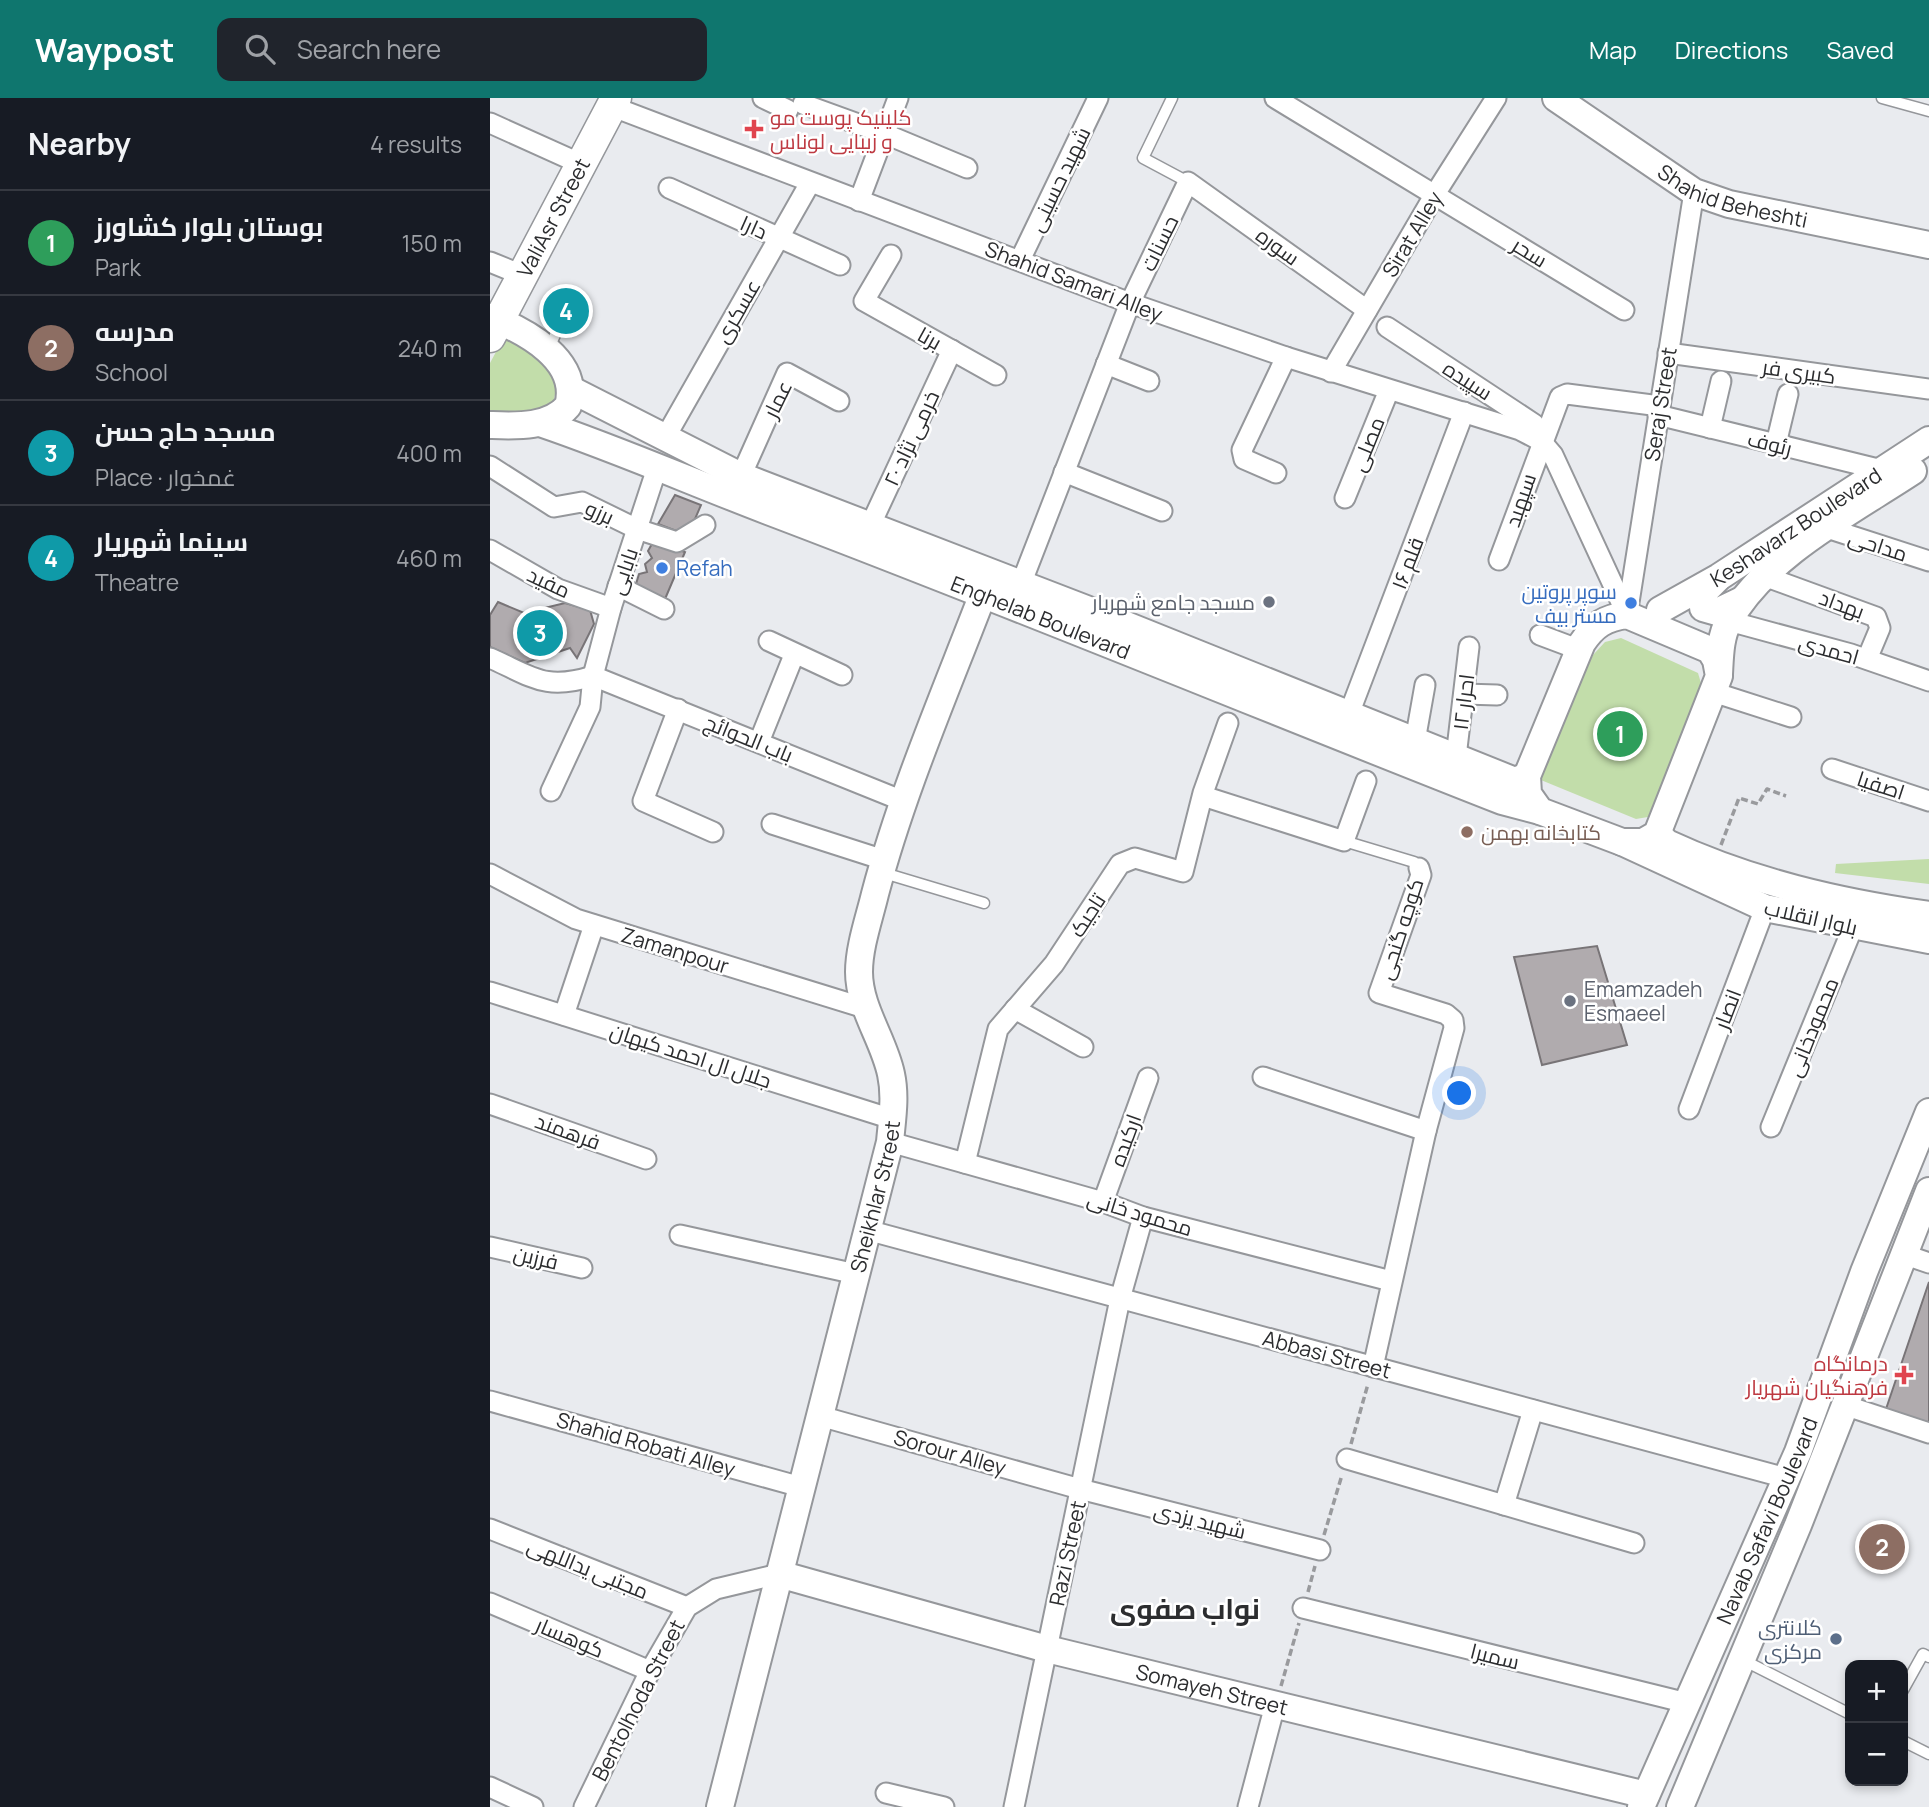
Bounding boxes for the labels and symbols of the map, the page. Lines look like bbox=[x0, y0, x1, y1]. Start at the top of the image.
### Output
place label: کلینیک پوست مو و زیبایی لوناس bbox=[770, 103, 912, 155]
marker: کلینیک پوست مو و زیبایی لوناس bbox=[744, 119, 764, 139]
street label: شهید حسینی bbox=[1022, 122, 1096, 236]
street label: ValiAsr Street bbox=[510, 153, 596, 282]
street label: Shahid Beheshti bbox=[1652, 157, 1810, 234]
street label: Sirat Alley bbox=[1375, 186, 1449, 282]
street label: دارا bbox=[736, 209, 772, 245]
street label: حسنات bbox=[1134, 210, 1184, 276]
street label: سوره bbox=[1251, 221, 1305, 271]
street label: سحر bbox=[1506, 230, 1553, 274]
street label: Shahid Samari Alley bbox=[981, 234, 1167, 328]
street label: عسکری bbox=[708, 274, 766, 348]
pin: 4 bbox=[543, 285, 589, 337]
street label: برنا bbox=[913, 320, 947, 356]
street label: Seraj Street bbox=[1637, 345, 1683, 463]
street label: کبیری فر bbox=[1759, 352, 1838, 390]
street label: سپیده bbox=[1438, 354, 1498, 406]
street label: عمار bbox=[756, 376, 798, 423]
street label: خرمی نژاد ۲۰ bbox=[877, 386, 945, 490]
street label: مصلی bbox=[1343, 413, 1391, 475]
street label: رئوف bbox=[1745, 424, 1795, 462]
street label: Keshavarz Boulevard bbox=[1705, 461, 1887, 593]
street label: سپهبد bbox=[1498, 470, 1542, 530]
street label: برزو bbox=[581, 493, 619, 531]
street label: مداحی bbox=[1845, 522, 1911, 568]
street label: قلم ۱۶ bbox=[1384, 533, 1431, 593]
street label: بابایی bbox=[602, 544, 644, 598]
place label: Refah bbox=[676, 554, 733, 582]
street label: مفید bbox=[523, 560, 575, 604]
marker: Refah bbox=[654, 560, 670, 576]
street label: Enghelab Boulevard bbox=[947, 569, 1135, 665]
place label: سوپر پروتین مستر بیف bbox=[1522, 577, 1617, 629]
street label: بهداد bbox=[1815, 583, 1869, 625]
place label: مسجد جامع شهریار bbox=[1091, 588, 1255, 617]
marker: مسجد جامع شهریار bbox=[1261, 594, 1277, 610]
marker: سوپر پروتین مستر بیف bbox=[1623, 595, 1639, 611]
pin: 3 bbox=[517, 607, 563, 659]
street label: احمدی bbox=[1796, 627, 1862, 671]
street label: احرار ۱۲ bbox=[1446, 672, 1480, 732]
street label: باب الحوائج bbox=[700, 708, 797, 769]
pin: 1 bbox=[1597, 708, 1643, 760]
street label: اصفیا bbox=[1854, 764, 1908, 806]
place label: کتابخانه بهمن bbox=[1481, 818, 1601, 846]
marker: کتابخانه بهمن bbox=[1459, 824, 1475, 840]
street label: کوچه گنجی bbox=[1370, 875, 1430, 983]
street label: تاجیک bbox=[1063, 887, 1112, 942]
street label: بلوار انقلاب bbox=[1762, 893, 1860, 941]
street label: Zamanpour bbox=[618, 920, 733, 980]
street label: محمودخانی bbox=[1779, 973, 1845, 1081]
place label: Emamzadeh Esmaeel bbox=[1584, 975, 1703, 1027]
street label: انصار bbox=[1706, 985, 1747, 1034]
marker: Emamzadeh Esmaeel bbox=[1562, 993, 1578, 1009]
street label: جلال ال احمد کیهان bbox=[607, 1016, 775, 1094]
your location bbox=[1442, 1076, 1476, 1110]
street label: فرهمند bbox=[532, 1106, 604, 1156]
street label: ارکیده bbox=[1103, 1110, 1147, 1170]
street label: Sheikhlar Street bbox=[843, 1119, 906, 1275]
street label: محمود خانی bbox=[1084, 1184, 1196, 1242]
street label: فرزین bbox=[511, 1238, 561, 1276]
street label: Abbasi Street bbox=[1260, 1323, 1394, 1385]
place label: درمانگاه فرهنگیان شهریار bbox=[1745, 1349, 1888, 1401]
marker: درمانگاه فرهنگیان شهریار bbox=[1894, 1365, 1914, 1385]
street label: Shahid Robati Alley bbox=[553, 1405, 739, 1483]
street label: Navab Safavi Boulevard bbox=[1710, 1413, 1824, 1628]
street label: Sorour Alley bbox=[891, 1423, 1009, 1481]
street label: شهید یزدی bbox=[1151, 1495, 1249, 1545]
street label: Razi Street bbox=[1042, 1498, 1092, 1608]
pin: 2 bbox=[1859, 1521, 1905, 1573]
street label: مجتبی یداللهی bbox=[523, 1531, 653, 1605]
district label: نواب صفوی bbox=[1110, 1589, 1260, 1627]
street label: کوهسار bbox=[531, 1610, 609, 1664]
place label: کلانتری مرکزی bbox=[1758, 1613, 1822, 1665]
street label: Bentolhoda Street bbox=[585, 1615, 691, 1785]
marker: کلانتری مرکزی bbox=[1828, 1631, 1844, 1647]
street label: سمیرا bbox=[1468, 1636, 1522, 1676]
street label: Somayeh Street bbox=[1133, 1657, 1291, 1721]

